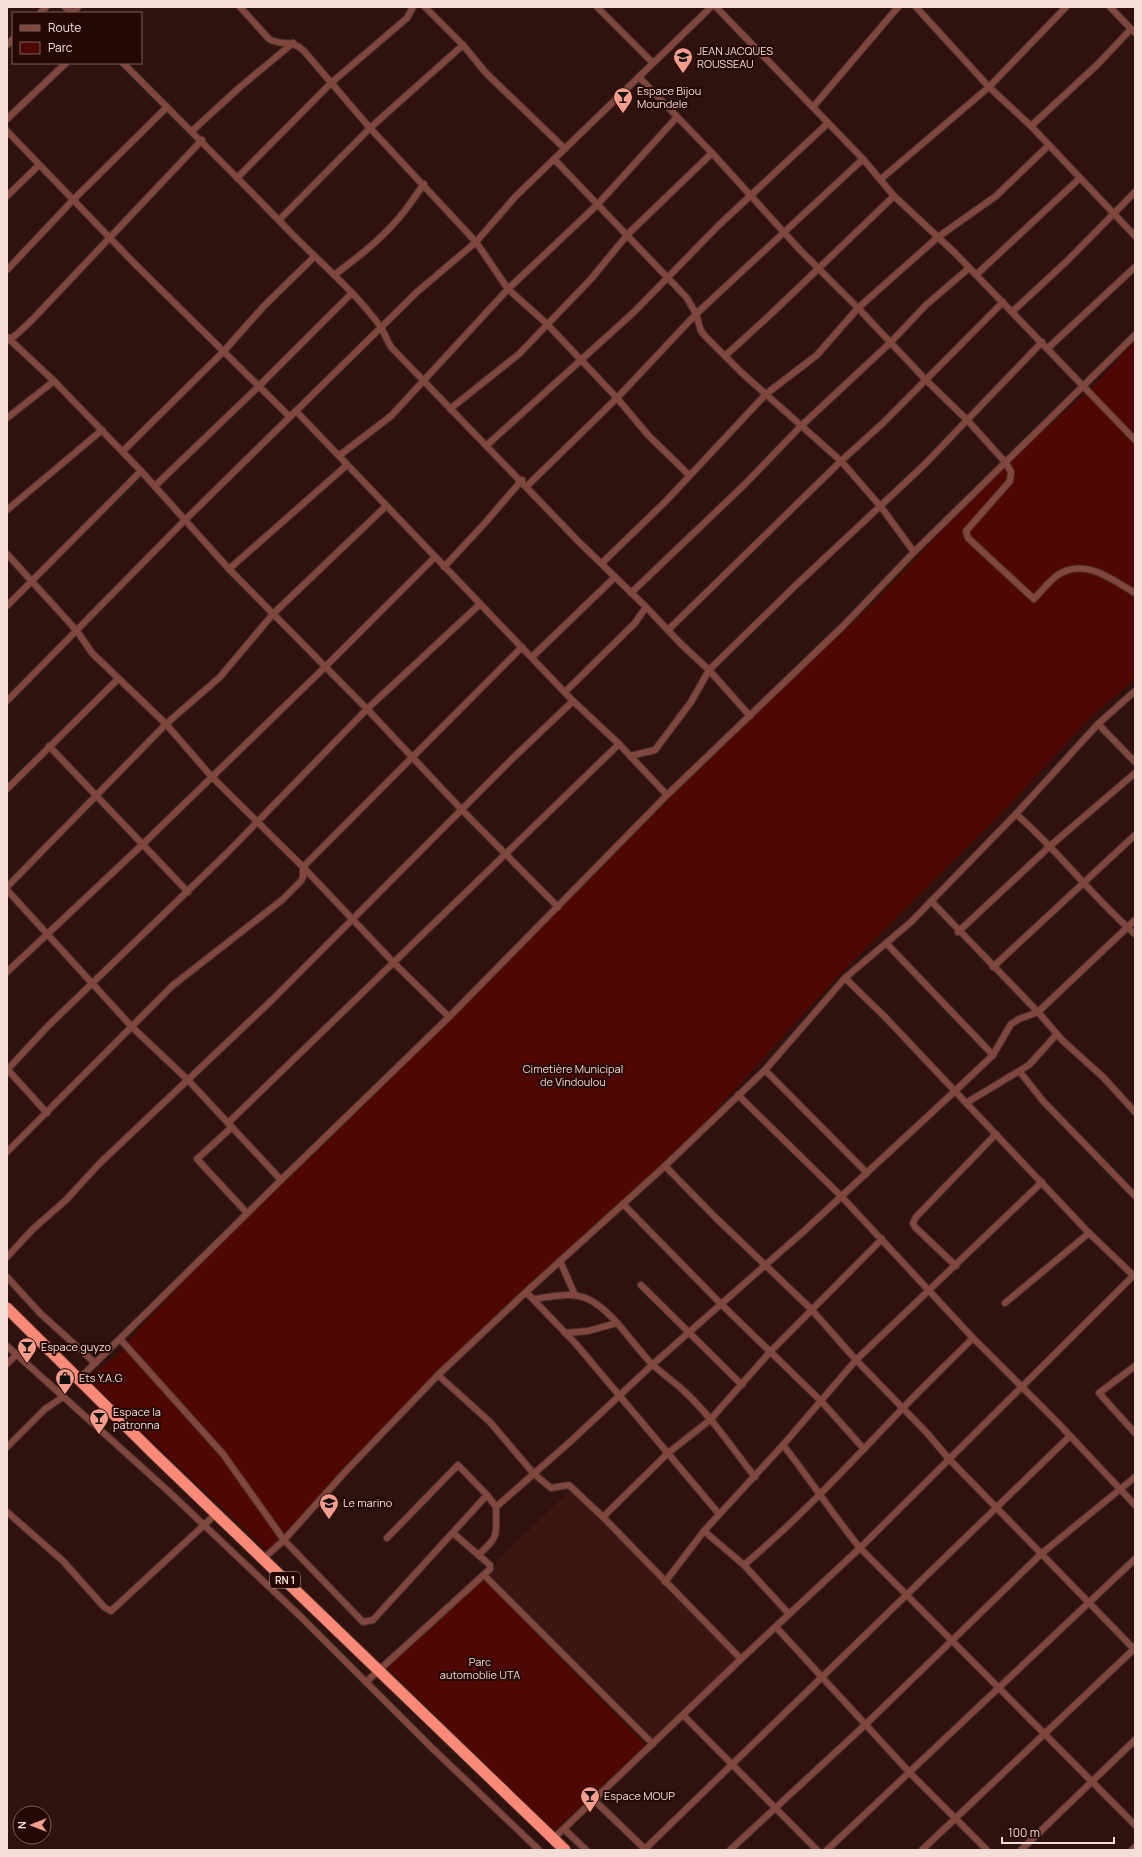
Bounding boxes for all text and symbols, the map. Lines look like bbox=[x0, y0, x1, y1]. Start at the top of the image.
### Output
legend bbox=[12, 12, 142, 64]
text: Route bbox=[48, 19, 81, 36]
text: Parc bbox=[48, 39, 73, 56]
place label: JEAN JACQUES ROUSSEAU bbox=[697, 43, 773, 71]
school or university icon: JEAN JACQUES ROUSSEAU bbox=[672, 46, 694, 74]
place label: Espace Bijou Moundele bbox=[637, 83, 701, 111]
bar icon: Espace Bijou Moundele bbox=[612, 86, 634, 114]
park label: Cimetière Municipal de Vindoulou bbox=[523, 1061, 623, 1089]
bar icon: Espace guyzo bbox=[16, 1336, 38, 1364]
place label: Espace guyzo bbox=[41, 1339, 111, 1354]
shop icon: Ets Y.A.G bbox=[54, 1367, 76, 1395]
place label: Ets Y.A.G bbox=[79, 1370, 123, 1385]
place label: Espace la patronna bbox=[113, 1404, 161, 1432]
bar icon: Espace la patronna bbox=[88, 1407, 110, 1435]
school or university icon: Le marino bbox=[318, 1492, 340, 1520]
place label: Le marino bbox=[343, 1495, 393, 1510]
road number: RN 1 bbox=[270, 1572, 300, 1588]
park label: Parc automoblie UTA bbox=[440, 1654, 520, 1682]
bar icon: Espace MOUP bbox=[579, 1785, 601, 1813]
place label: Espace MOUP bbox=[604, 1788, 675, 1803]
north arrow bbox=[12, 1805, 52, 1845]
scale bar bbox=[1002, 1819, 1114, 1845]
text: N bbox=[14, 1821, 29, 1829]
text: 100 m bbox=[1008, 1824, 1040, 1841]

